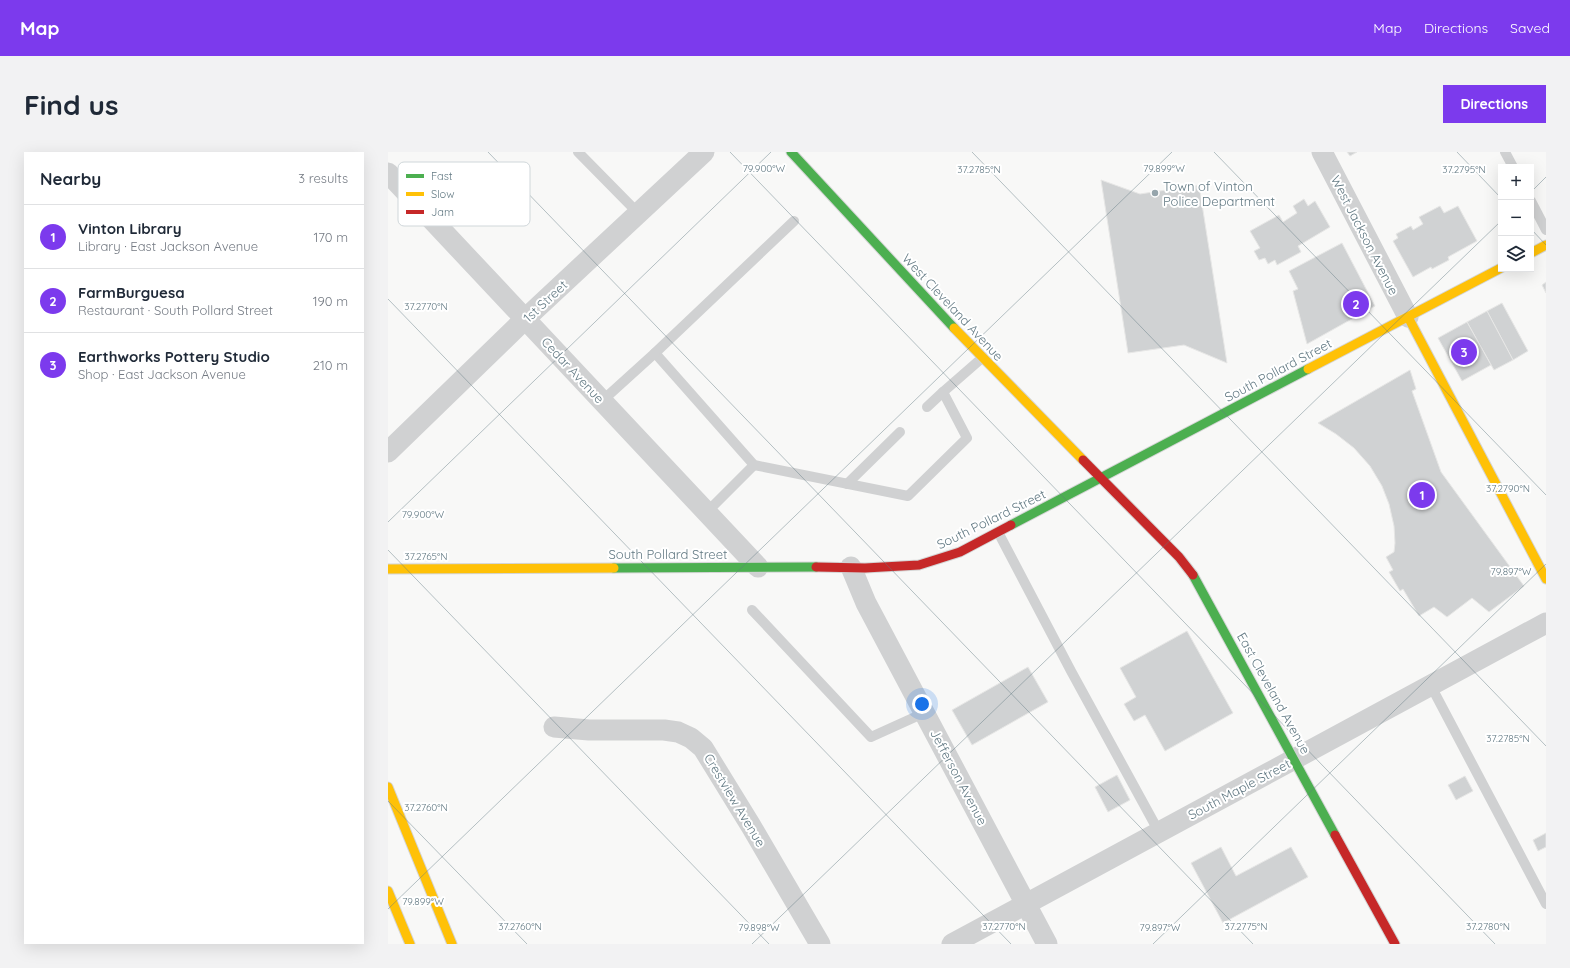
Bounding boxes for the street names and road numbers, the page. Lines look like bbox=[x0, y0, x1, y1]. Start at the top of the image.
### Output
street label: West Jackson Avenue bbox=[1328, 172, 1402, 298]
street label: West Cleveland Avenue bbox=[899, 250, 1007, 364]
street label: 1st Street bbox=[520, 277, 570, 325]
street label: Cedar Avenue bbox=[538, 334, 608, 406]
street label: South Pollard Street bbox=[1222, 335, 1334, 405]
street label: South Pollard Street bbox=[934, 486, 1048, 552]
street label: South Pollard Street bbox=[609, 546, 727, 562]
street label: East Cleveland Avenue bbox=[1234, 629, 1314, 757]
street label: Jefferson Avenue bbox=[927, 726, 991, 828]
street label: Crestview Avenue bbox=[701, 751, 769, 849]
street label: South Maple Street bbox=[1185, 755, 1293, 823]

